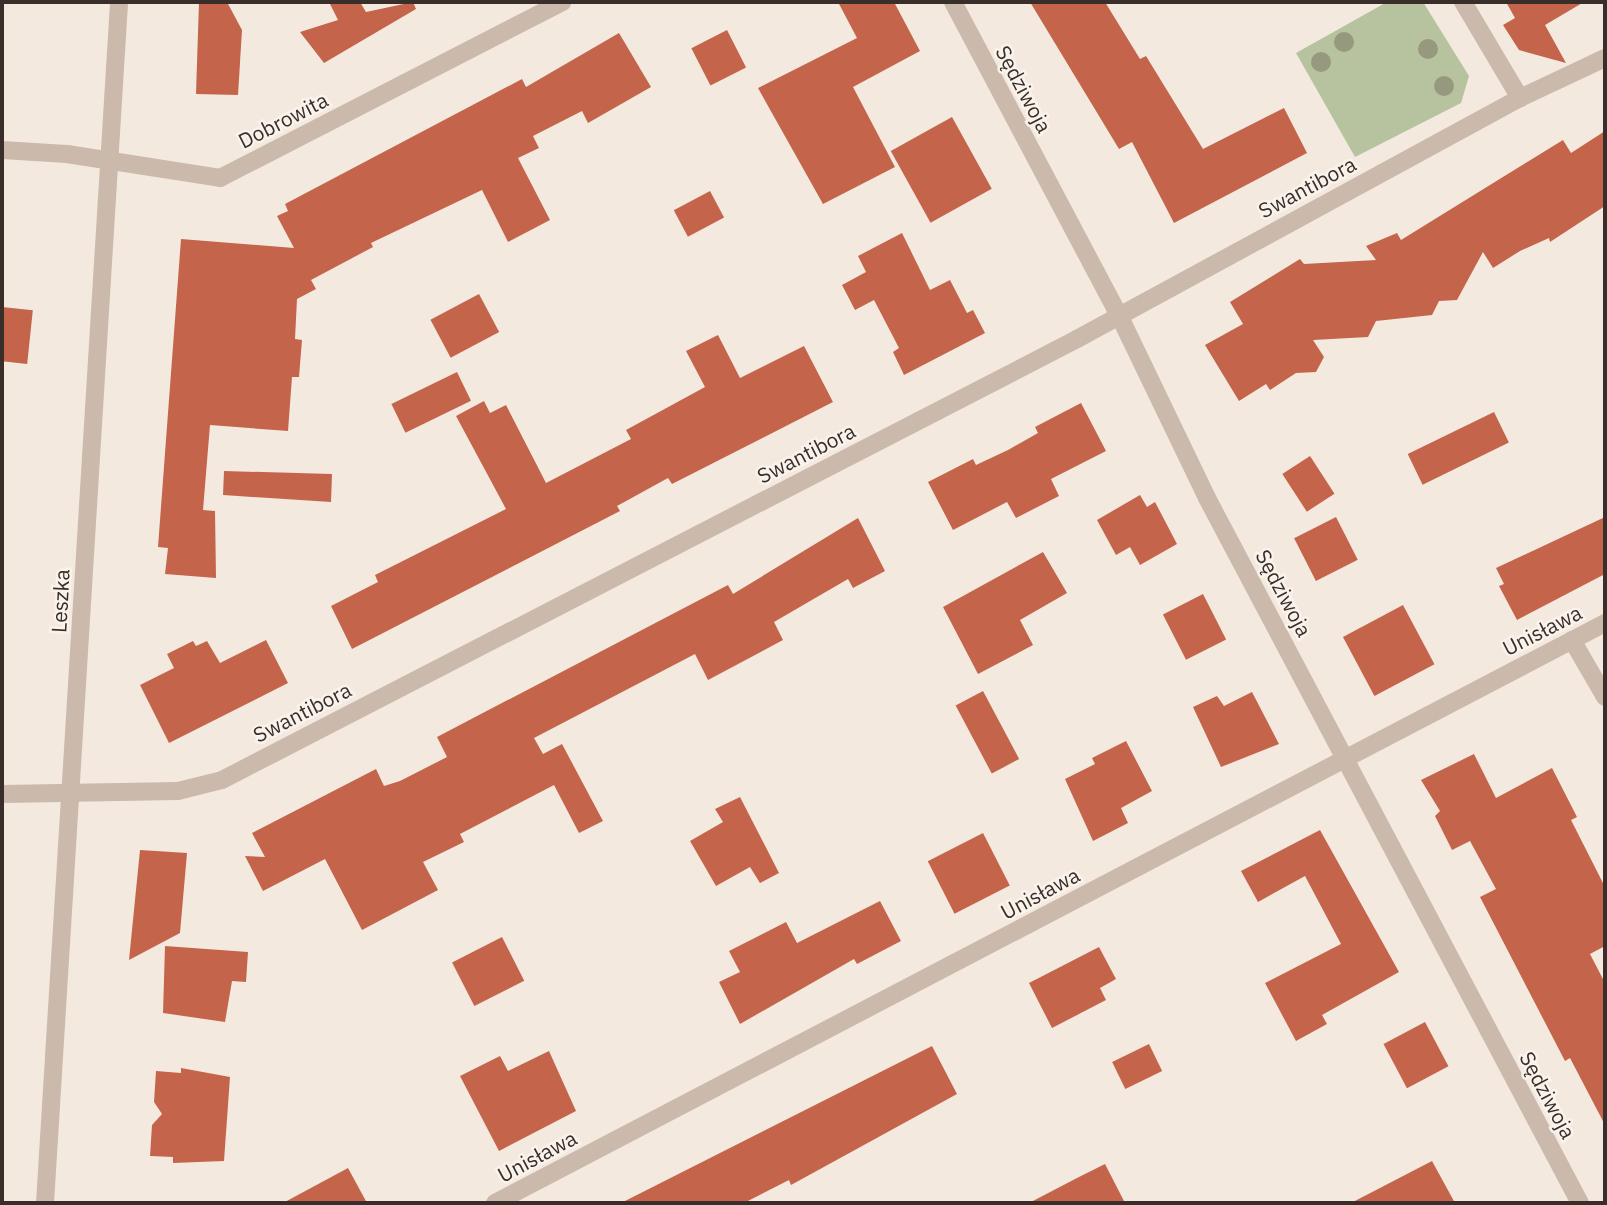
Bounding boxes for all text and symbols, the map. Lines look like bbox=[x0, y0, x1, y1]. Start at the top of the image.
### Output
street label: Sędziwoja bbox=[991, 41, 1057, 137]
street label: Dobrowita bbox=[234, 87, 332, 153]
street label: Swantibora bbox=[1254, 151, 1360, 223]
street label: Swantibora bbox=[753, 418, 859, 488]
street label: Sędziwoja bbox=[1251, 545, 1317, 641]
street label: Leszka bbox=[46, 568, 74, 634]
street label: Unisława bbox=[1498, 599, 1586, 661]
street label: Swantibora bbox=[249, 677, 355, 747]
street label: Unisława bbox=[996, 862, 1084, 924]
street label: Sędziwoja bbox=[1515, 1047, 1581, 1143]
street label: Unisława bbox=[493, 1125, 581, 1187]

